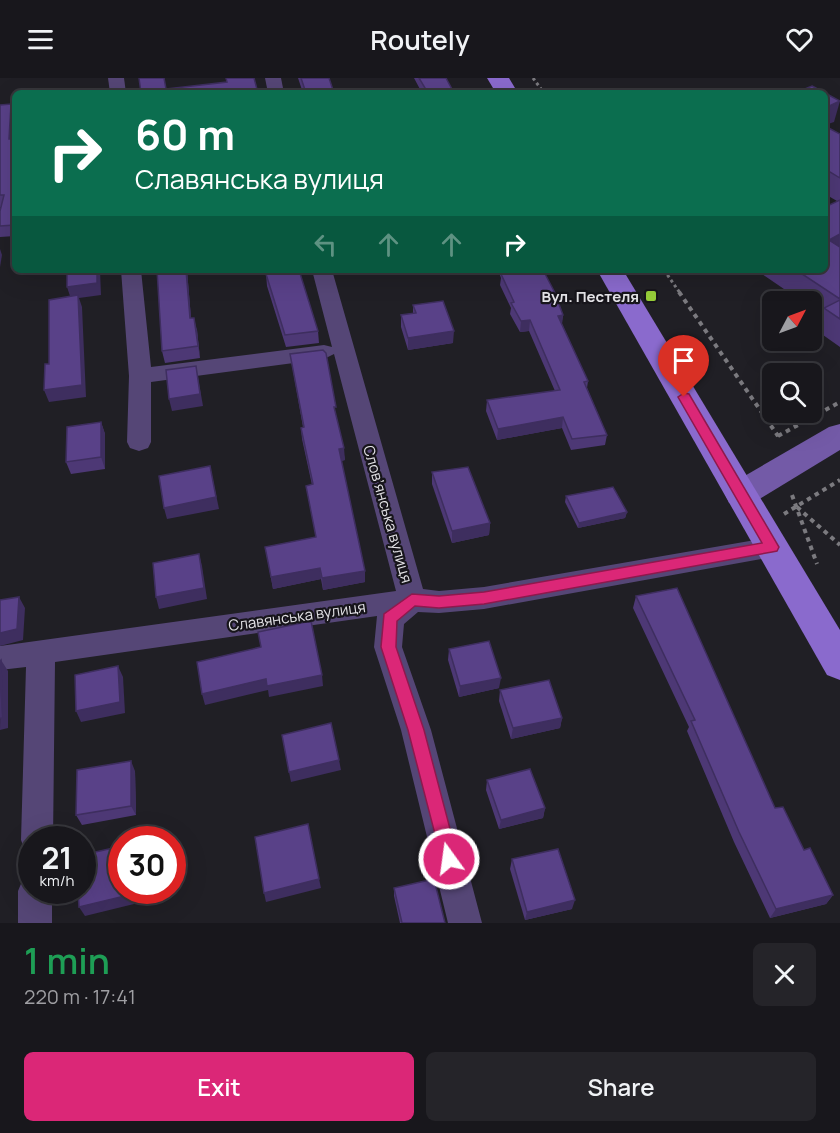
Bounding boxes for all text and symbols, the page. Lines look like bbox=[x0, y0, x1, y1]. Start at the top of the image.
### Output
text: Routely bbox=[370, 21, 470, 58]
icon: menu bbox=[24, 23, 57, 56]
icon: heart bbox=[783, 23, 816, 56]
text: 60 m bbox=[135, 105, 235, 163]
icon: right bbox=[36, 114, 114, 192]
text: Славянська вулиця bbox=[135, 160, 384, 197]
icon: left bbox=[309, 228, 342, 261]
icon: ahead bbox=[372, 228, 405, 261]
icon: ahead bbox=[435, 228, 468, 261]
icon: right bbox=[498, 228, 531, 261]
place label: Вул. Пестеля bbox=[542, 286, 639, 307]
marker: Вул. Пестеля bbox=[644, 289, 658, 303]
north arrow bbox=[762, 291, 822, 351]
map controls bbox=[762, 291, 822, 423]
pin bbox=[658, 335, 709, 397]
icon: arrive bbox=[667, 344, 700, 377]
button: search bbox=[762, 363, 822, 423]
street label: Словʼянська вулиця bbox=[358, 443, 418, 585]
street label: Славянська вулиця bbox=[227, 596, 367, 636]
speed limit sign: 30 bbox=[108, 826, 186, 904]
position arrow bbox=[417, 827, 481, 891]
text: 21 bbox=[41, 837, 73, 878]
text: km/h bbox=[40, 870, 74, 891]
text: 1 min bbox=[24, 936, 110, 985]
button: close bbox=[753, 943, 816, 1006]
text: 220 m · 17:41 bbox=[24, 983, 136, 1010]
button: Exit bbox=[24, 1052, 414, 1121]
button: Share bbox=[426, 1052, 816, 1121]

